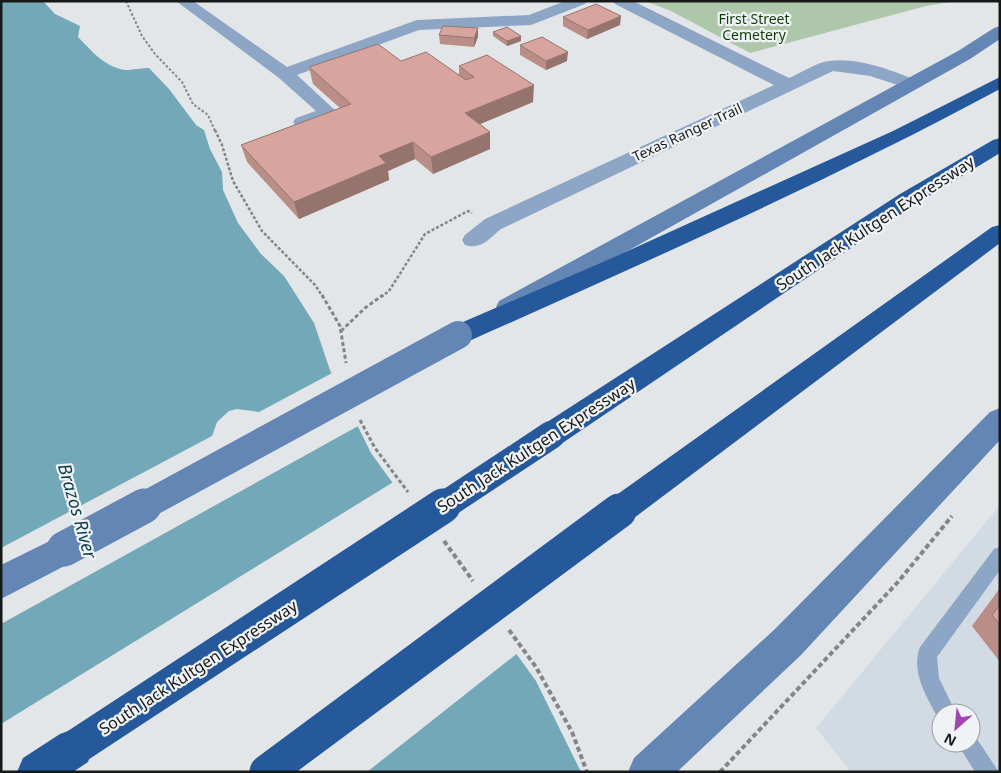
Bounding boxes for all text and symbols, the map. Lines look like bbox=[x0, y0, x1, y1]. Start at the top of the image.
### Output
park label: First Street Cemetery bbox=[718, 9, 790, 44]
street label: Texas Ranger Trail bbox=[629, 98, 745, 166]
street label: South Jack Kultgen Expressway bbox=[772, 150, 979, 295]
street label: South Jack Kultgen Expressway bbox=[433, 372, 640, 517]
water label: Brazos River bbox=[53, 461, 103, 562]
street label: South Jack Kultgen Expressway bbox=[95, 594, 302, 739]
north arrow bbox=[931, 703, 981, 753]
text: N bbox=[940, 729, 959, 751]

